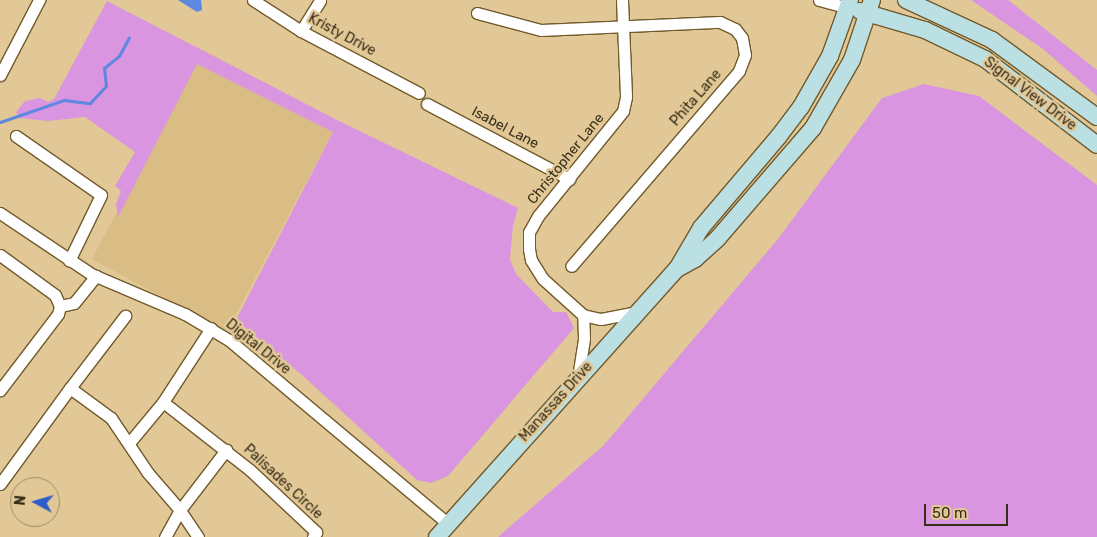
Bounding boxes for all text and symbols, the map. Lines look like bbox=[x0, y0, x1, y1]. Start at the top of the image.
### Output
street label: Kristy Drive bbox=[305, 10, 379, 60]
street label: Signal View Drive bbox=[980, 54, 1080, 134]
street label: Phita Lane bbox=[667, 66, 725, 130]
street label: Isabel Lane bbox=[469, 103, 541, 153]
street label: Christopher Lane bbox=[524, 110, 608, 208]
street label: Digital Drive bbox=[222, 316, 294, 378]
street label: Manassas Drive bbox=[516, 359, 596, 445]
street label: Palisades Circle bbox=[240, 441, 326, 523]
north arrow bbox=[10, 477, 60, 527]
scale bar bbox=[927, 494, 1011, 526]
text: N bbox=[12, 495, 30, 506]
text: 50 m bbox=[932, 504, 967, 522]

